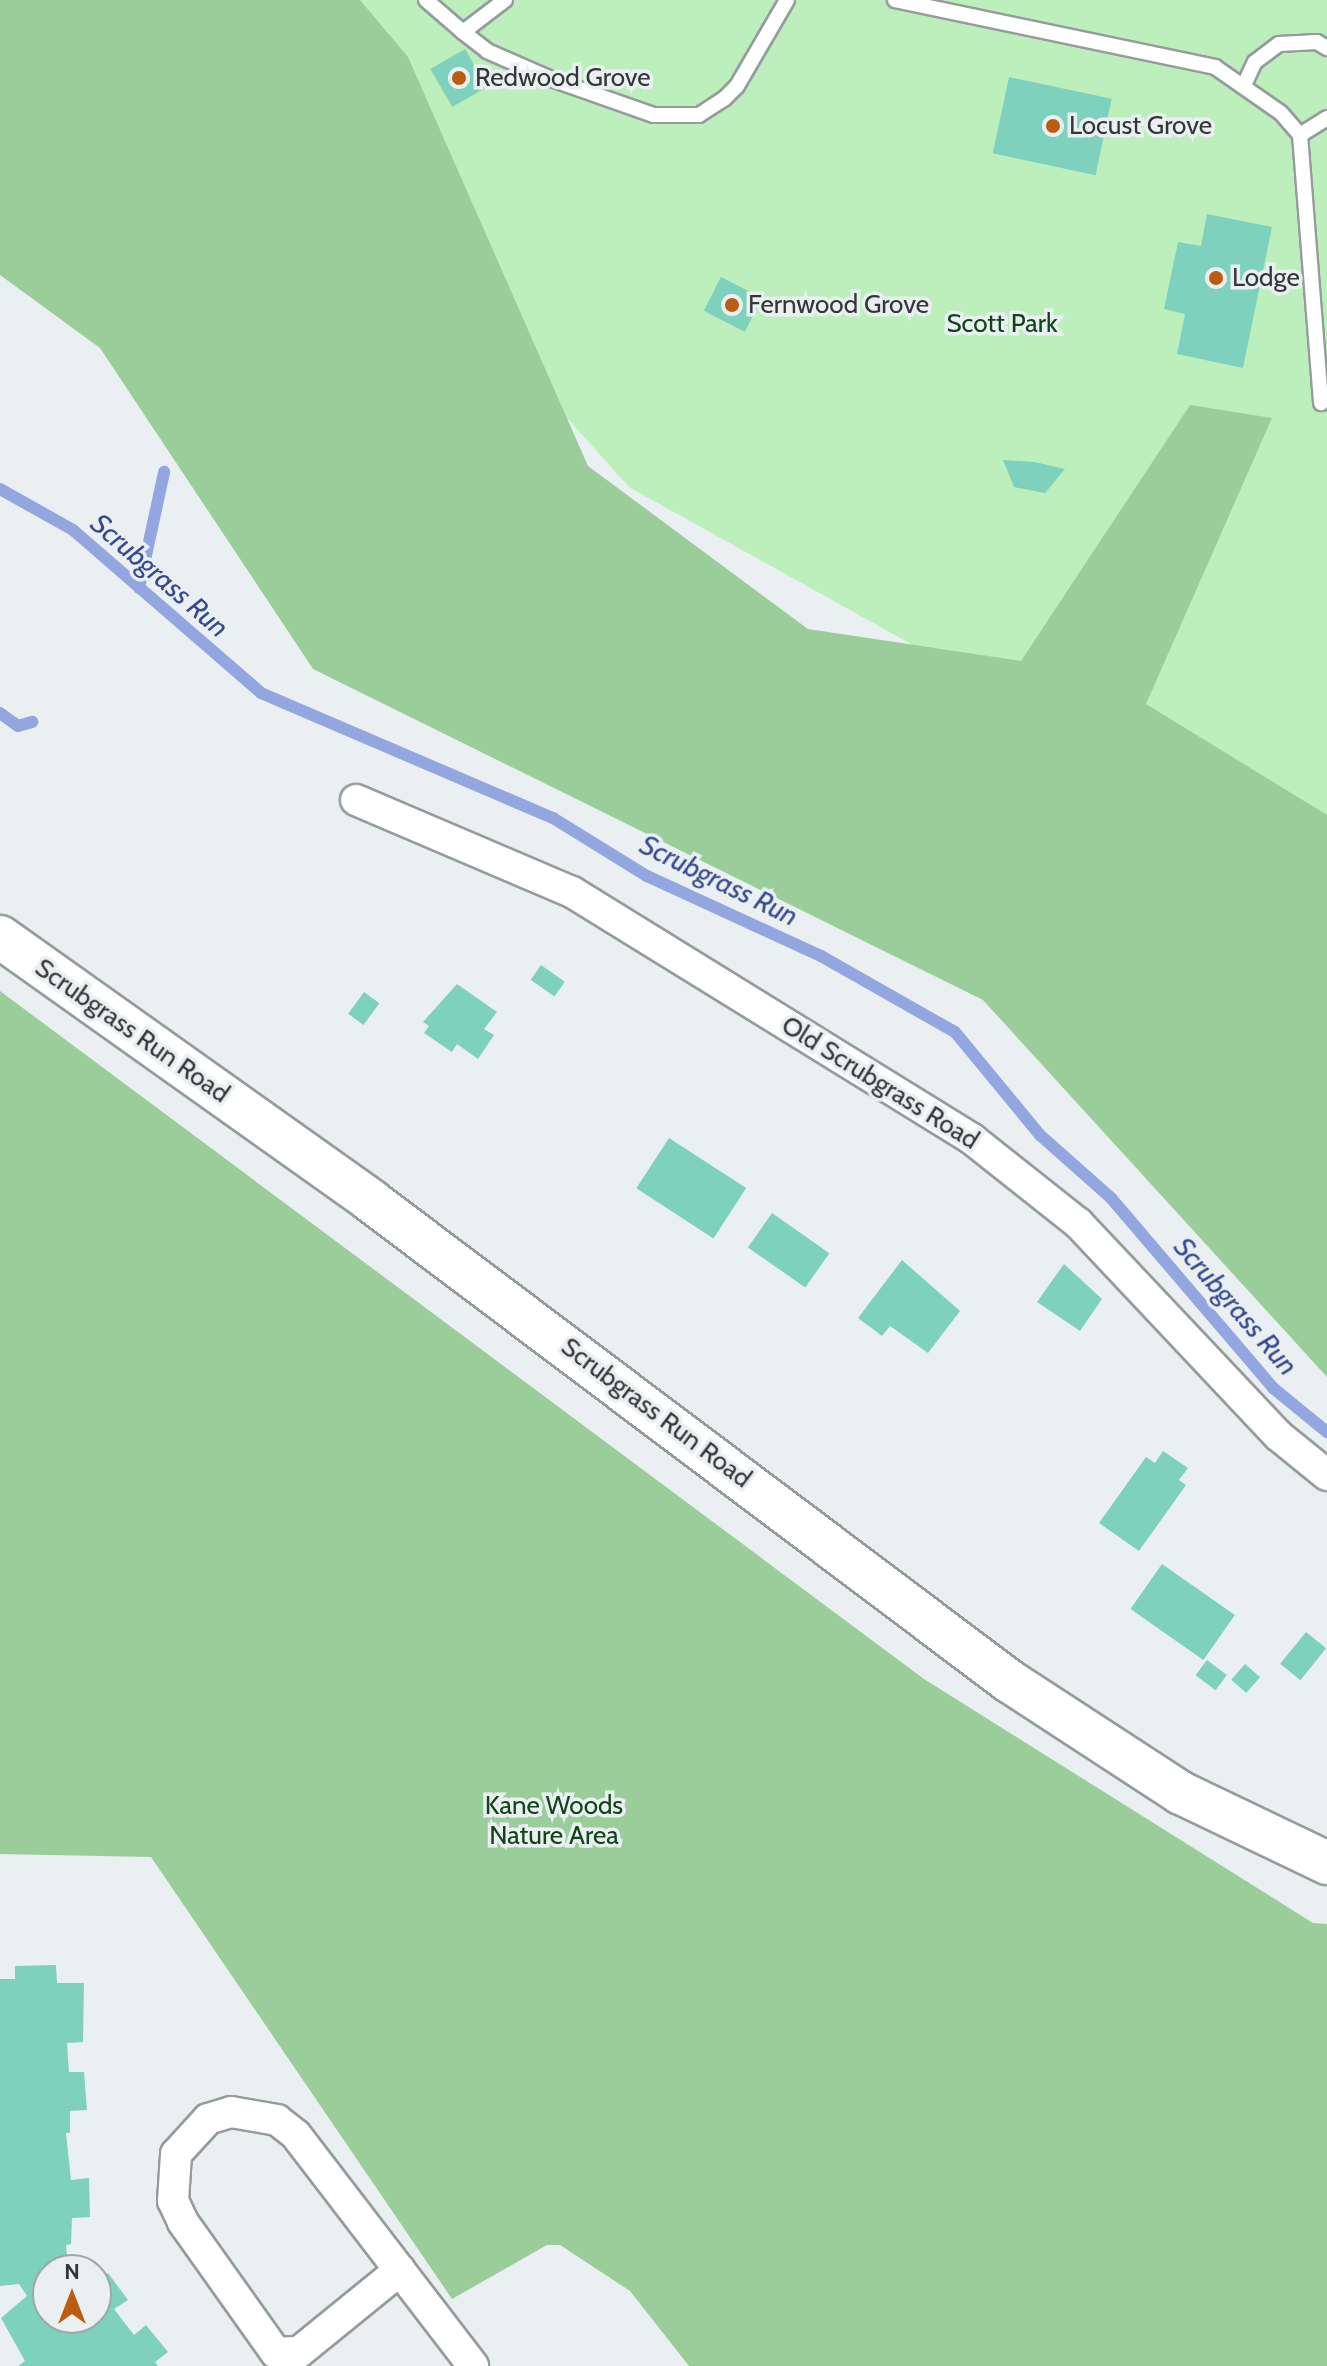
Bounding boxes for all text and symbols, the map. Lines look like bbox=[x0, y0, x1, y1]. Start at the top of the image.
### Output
place label: Redwood Grove bbox=[475, 62, 651, 94]
marker: Redwood Grove bbox=[450, 69, 468, 87]
place label: Locust Grove bbox=[1069, 110, 1212, 142]
marker: Locust Grove bbox=[1044, 117, 1062, 135]
place label: Lodge bbox=[1232, 262, 1300, 294]
marker: Lodge bbox=[1207, 269, 1225, 287]
place label: Fernwood Grove bbox=[748, 289, 929, 321]
marker: Fernwood Grove bbox=[723, 296, 741, 314]
park label: Scott Park bbox=[946, 308, 1058, 340]
water label: Scrubgrass Run bbox=[84, 506, 236, 644]
water label: Scrubgrass Run bbox=[635, 827, 803, 933]
street label: Scrubgrass Run Road bbox=[29, 952, 235, 1110]
street label: Old Scrubgrass Road bbox=[776, 1010, 984, 1156]
water label: Scrubgrass Run bbox=[1167, 1230, 1305, 1382]
street label: Scrubgrass Run Road bbox=[555, 1331, 757, 1495]
park label: Kane Woods Nature Area bbox=[485, 1790, 623, 1852]
north arrow bbox=[32, 2254, 112, 2334]
text: N bbox=[64, 2258, 80, 2285]

